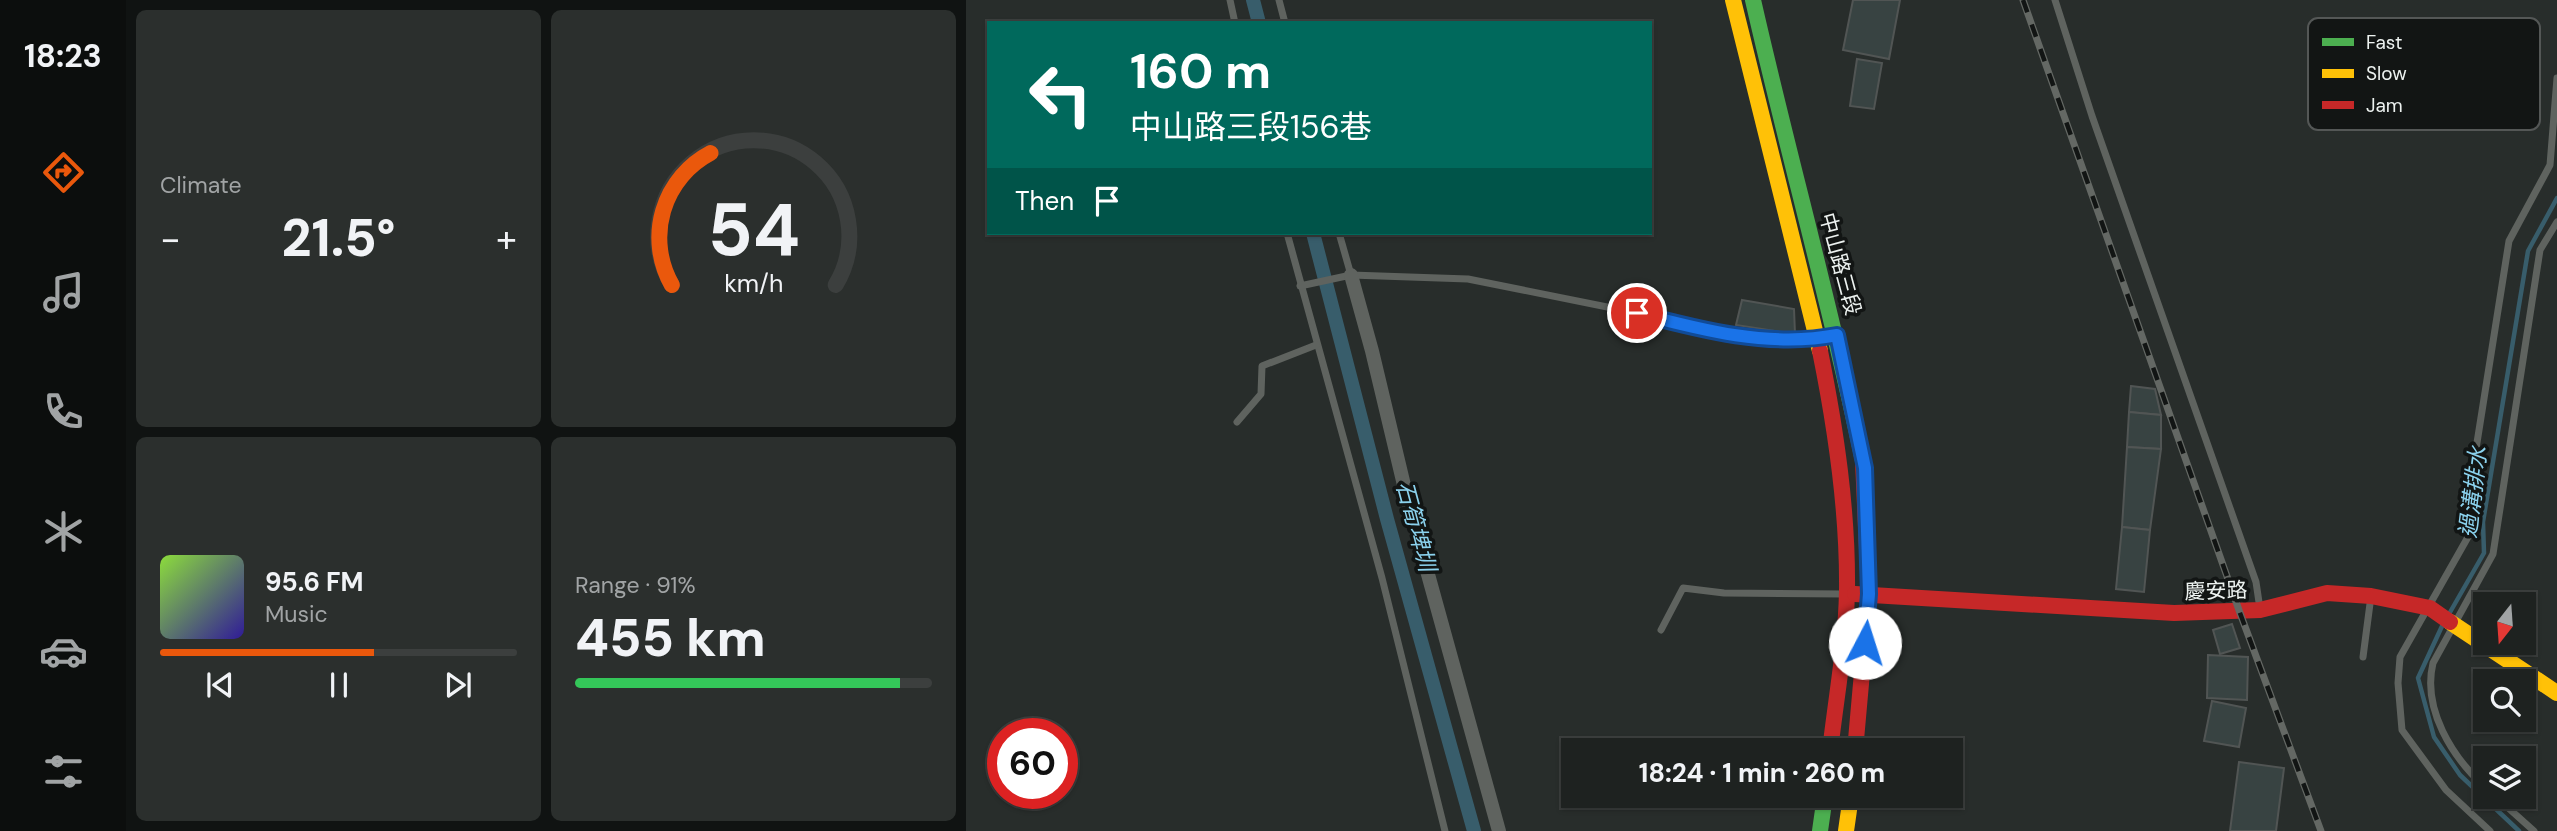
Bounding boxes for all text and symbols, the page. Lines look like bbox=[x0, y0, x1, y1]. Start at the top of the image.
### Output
legend bbox=[2308, 18, 2540, 130]
text: Fast bbox=[2366, 30, 2402, 55]
text: 18:23 bbox=[24, 35, 102, 77]
text: 160 m bbox=[1130, 39, 1271, 103]
icon: left bbox=[1015, 49, 1106, 140]
text: Slow bbox=[2366, 61, 2407, 86]
text: Jam bbox=[2366, 93, 2403, 118]
text: 中山路三段156巷 bbox=[1130, 106, 1372, 148]
icon: directions bbox=[39, 148, 88, 197]
text: Climate bbox=[160, 170, 242, 200]
icon: arrive bbox=[1088, 182, 1126, 220]
text: 54 bbox=[707, 183, 800, 278]
text: Then bbox=[1015, 184, 1074, 218]
text: 21.5° bbox=[281, 204, 396, 272]
street label: 中山路三段 bbox=[1813, 210, 1867, 318]
text: − bbox=[160, 214, 181, 264]
text: + bbox=[496, 214, 517, 264]
text: km/h bbox=[724, 266, 783, 299]
icon: music bbox=[39, 268, 88, 317]
pin bbox=[1607, 283, 1667, 343]
icon: arrive bbox=[1618, 294, 1656, 332]
icon: phone bbox=[39, 387, 88, 436]
water label: 過溝排水 bbox=[2453, 444, 2494, 539]
water label: 石筍埤圳 bbox=[1390, 478, 1443, 577]
icon: climate bbox=[39, 507, 88, 556]
text: 95.6 FM bbox=[265, 565, 364, 599]
text: Range · 91% bbox=[575, 570, 696, 600]
street label: 慶安路 bbox=[2184, 576, 2248, 606]
north arrow bbox=[2473, 592, 2536, 654]
map controls bbox=[2473, 592, 2536, 809]
text: Music bbox=[265, 599, 328, 629]
text: 455 km bbox=[575, 604, 766, 672]
position arrow bbox=[1828, 606, 1902, 680]
icon: car bbox=[39, 627, 88, 676]
icon: previous bbox=[201, 666, 239, 704]
icon: pause bbox=[320, 666, 358, 704]
icon: next bbox=[439, 666, 477, 704]
button: search bbox=[2473, 669, 2536, 732]
speed limit sign: 60 bbox=[987, 718, 1078, 809]
button: layers bbox=[2473, 746, 2536, 809]
icon: filters bbox=[39, 747, 88, 796]
text: 18:24 · 1 min · 260 m bbox=[1639, 756, 1885, 790]

